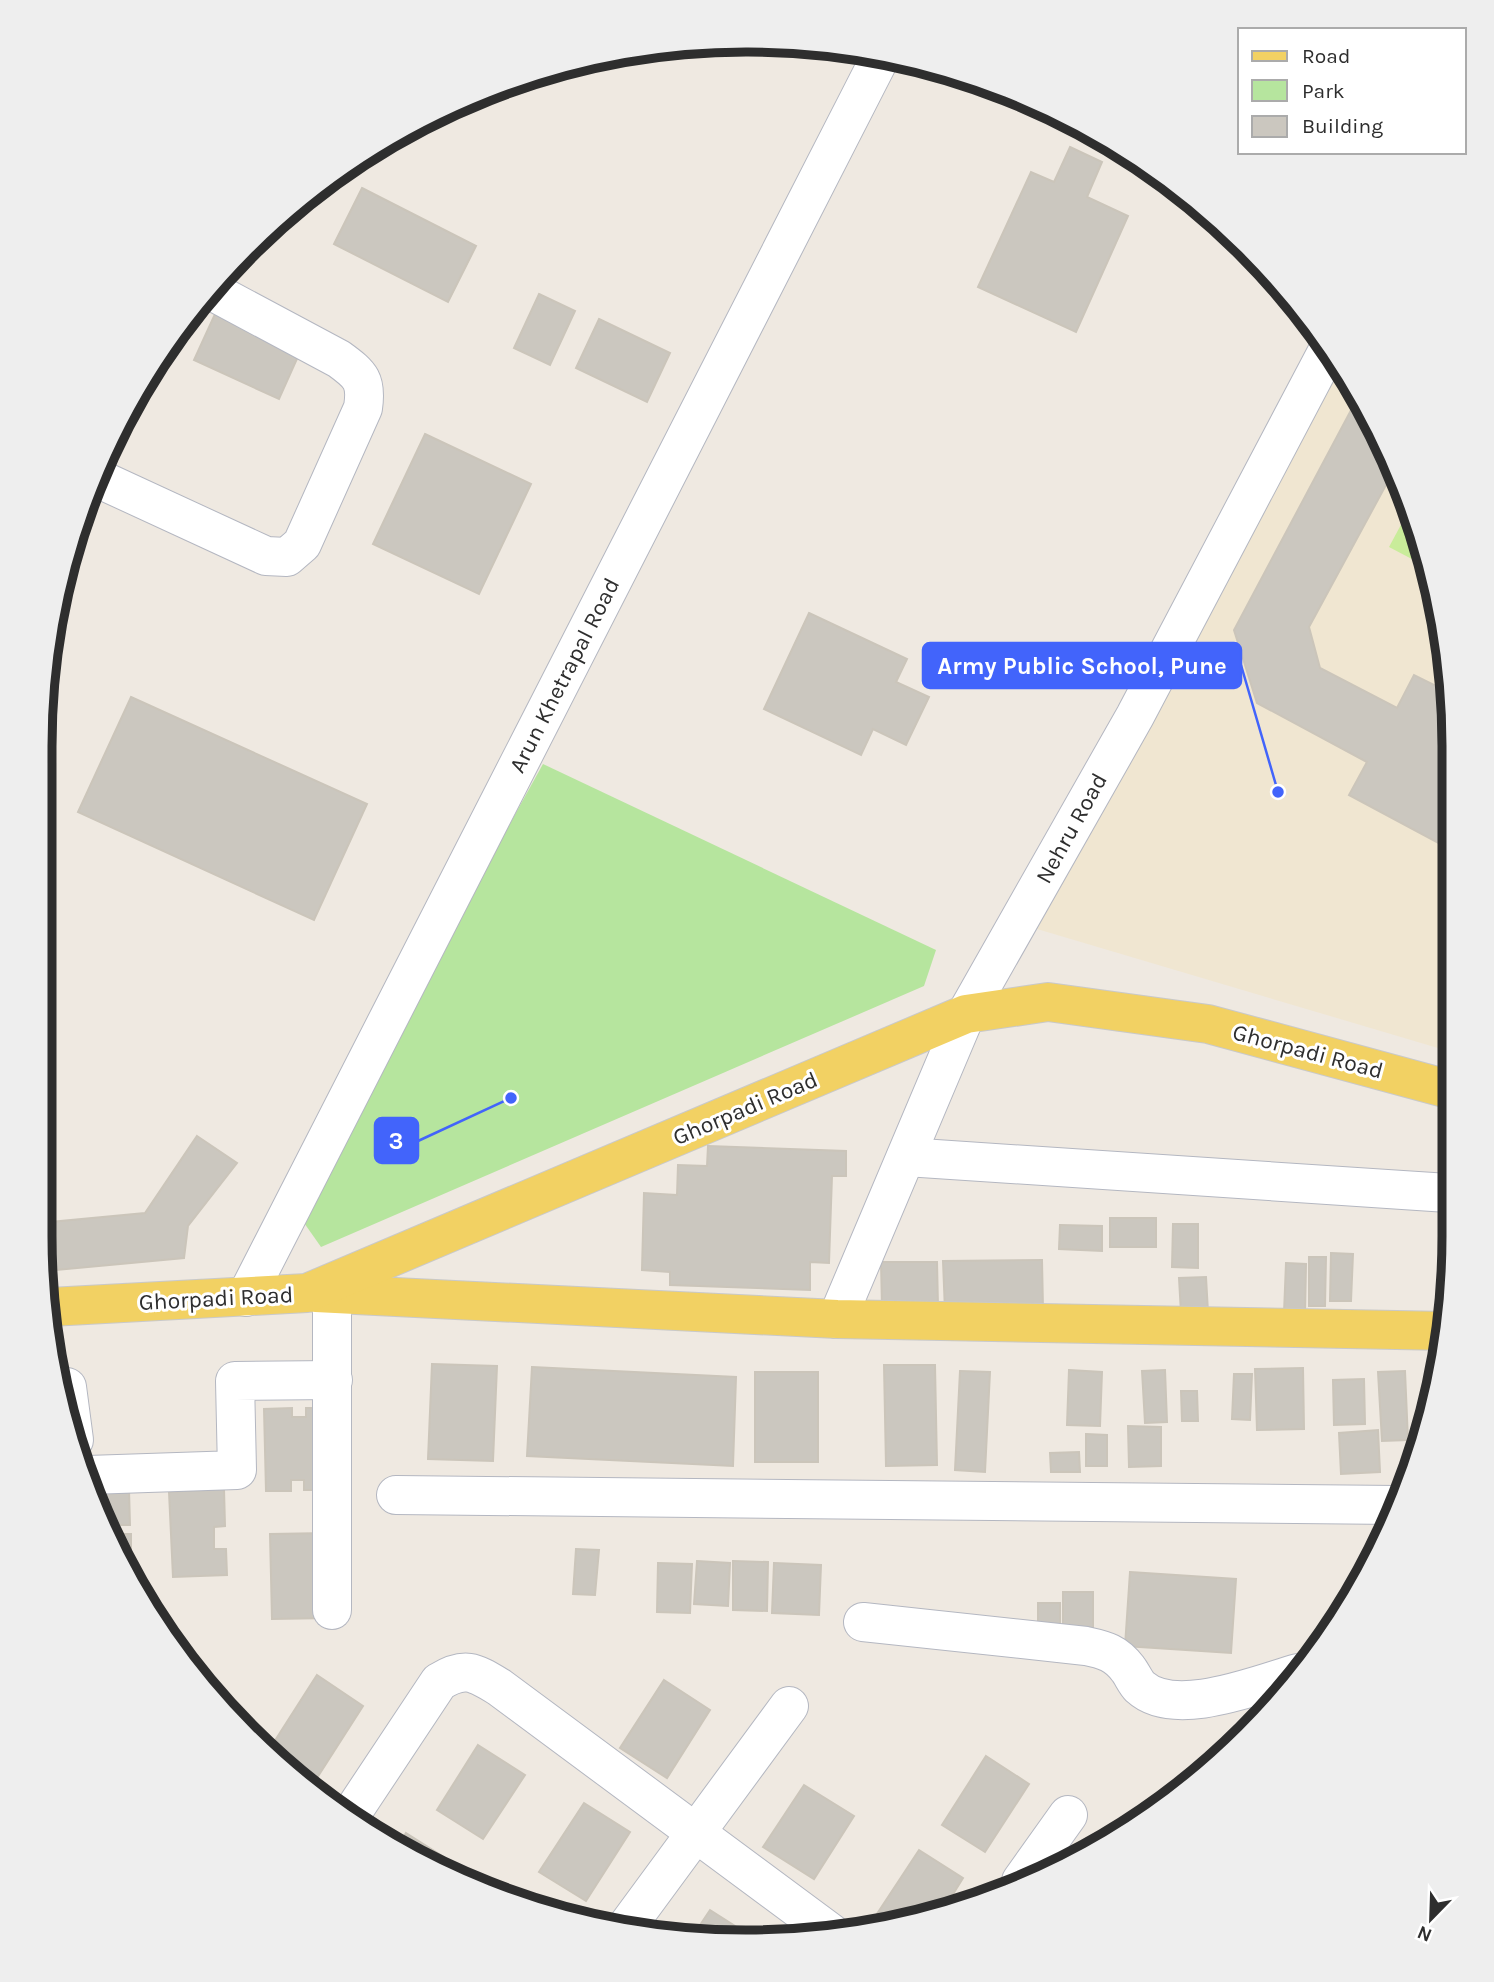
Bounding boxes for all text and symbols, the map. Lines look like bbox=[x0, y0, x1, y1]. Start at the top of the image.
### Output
legend bbox=[1238, 28, 1466, 154]
text: Road bbox=[1302, 44, 1350, 68]
text: Park bbox=[1302, 79, 1345, 103]
text: Building bbox=[1302, 114, 1383, 138]
street label: Arun Khetrapal Road bbox=[504, 573, 625, 777]
callout: Army Public School, Pune bbox=[923, 643, 1241, 688]
text: Army Public School, Pune bbox=[937, 652, 1227, 680]
street label: Nehru Road bbox=[1030, 768, 1113, 888]
street label: Ghorpadi Road bbox=[1230, 1018, 1386, 1085]
street label: Ghorpadi Road bbox=[669, 1066, 822, 1151]
callout: 3 bbox=[375, 1118, 418, 1163]
text: 3 bbox=[389, 1127, 403, 1155]
street label: Ghorpadi Road bbox=[138, 1281, 294, 1316]
north arrow bbox=[1396, 1884, 1466, 1954]
text: N bbox=[1414, 1921, 1435, 1947]

